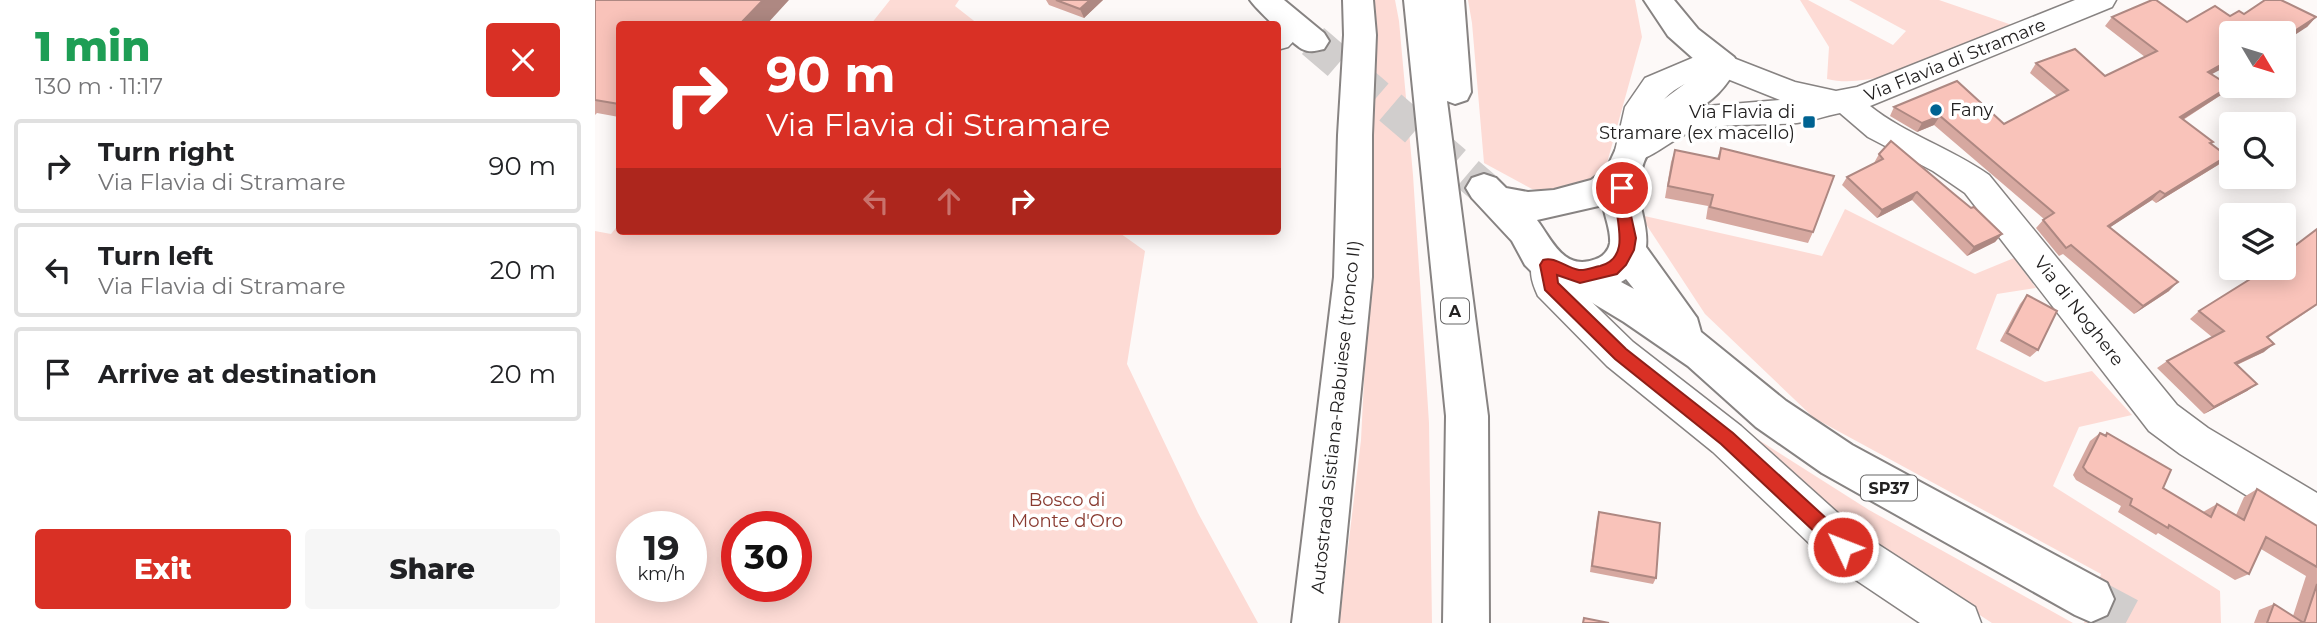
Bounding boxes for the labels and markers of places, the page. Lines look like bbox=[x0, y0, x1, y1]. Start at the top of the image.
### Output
place label: Fany bbox=[1950, 99, 1993, 121]
place label: Via Flavia di Stramare (ex macello) bbox=[1599, 101, 1795, 144]
marker: Fany bbox=[1928, 102, 1944, 118]
marker: Via Flavia di Stramare (ex macello) bbox=[1801, 114, 1817, 130]
pin bbox=[1592, 158, 1652, 218]

